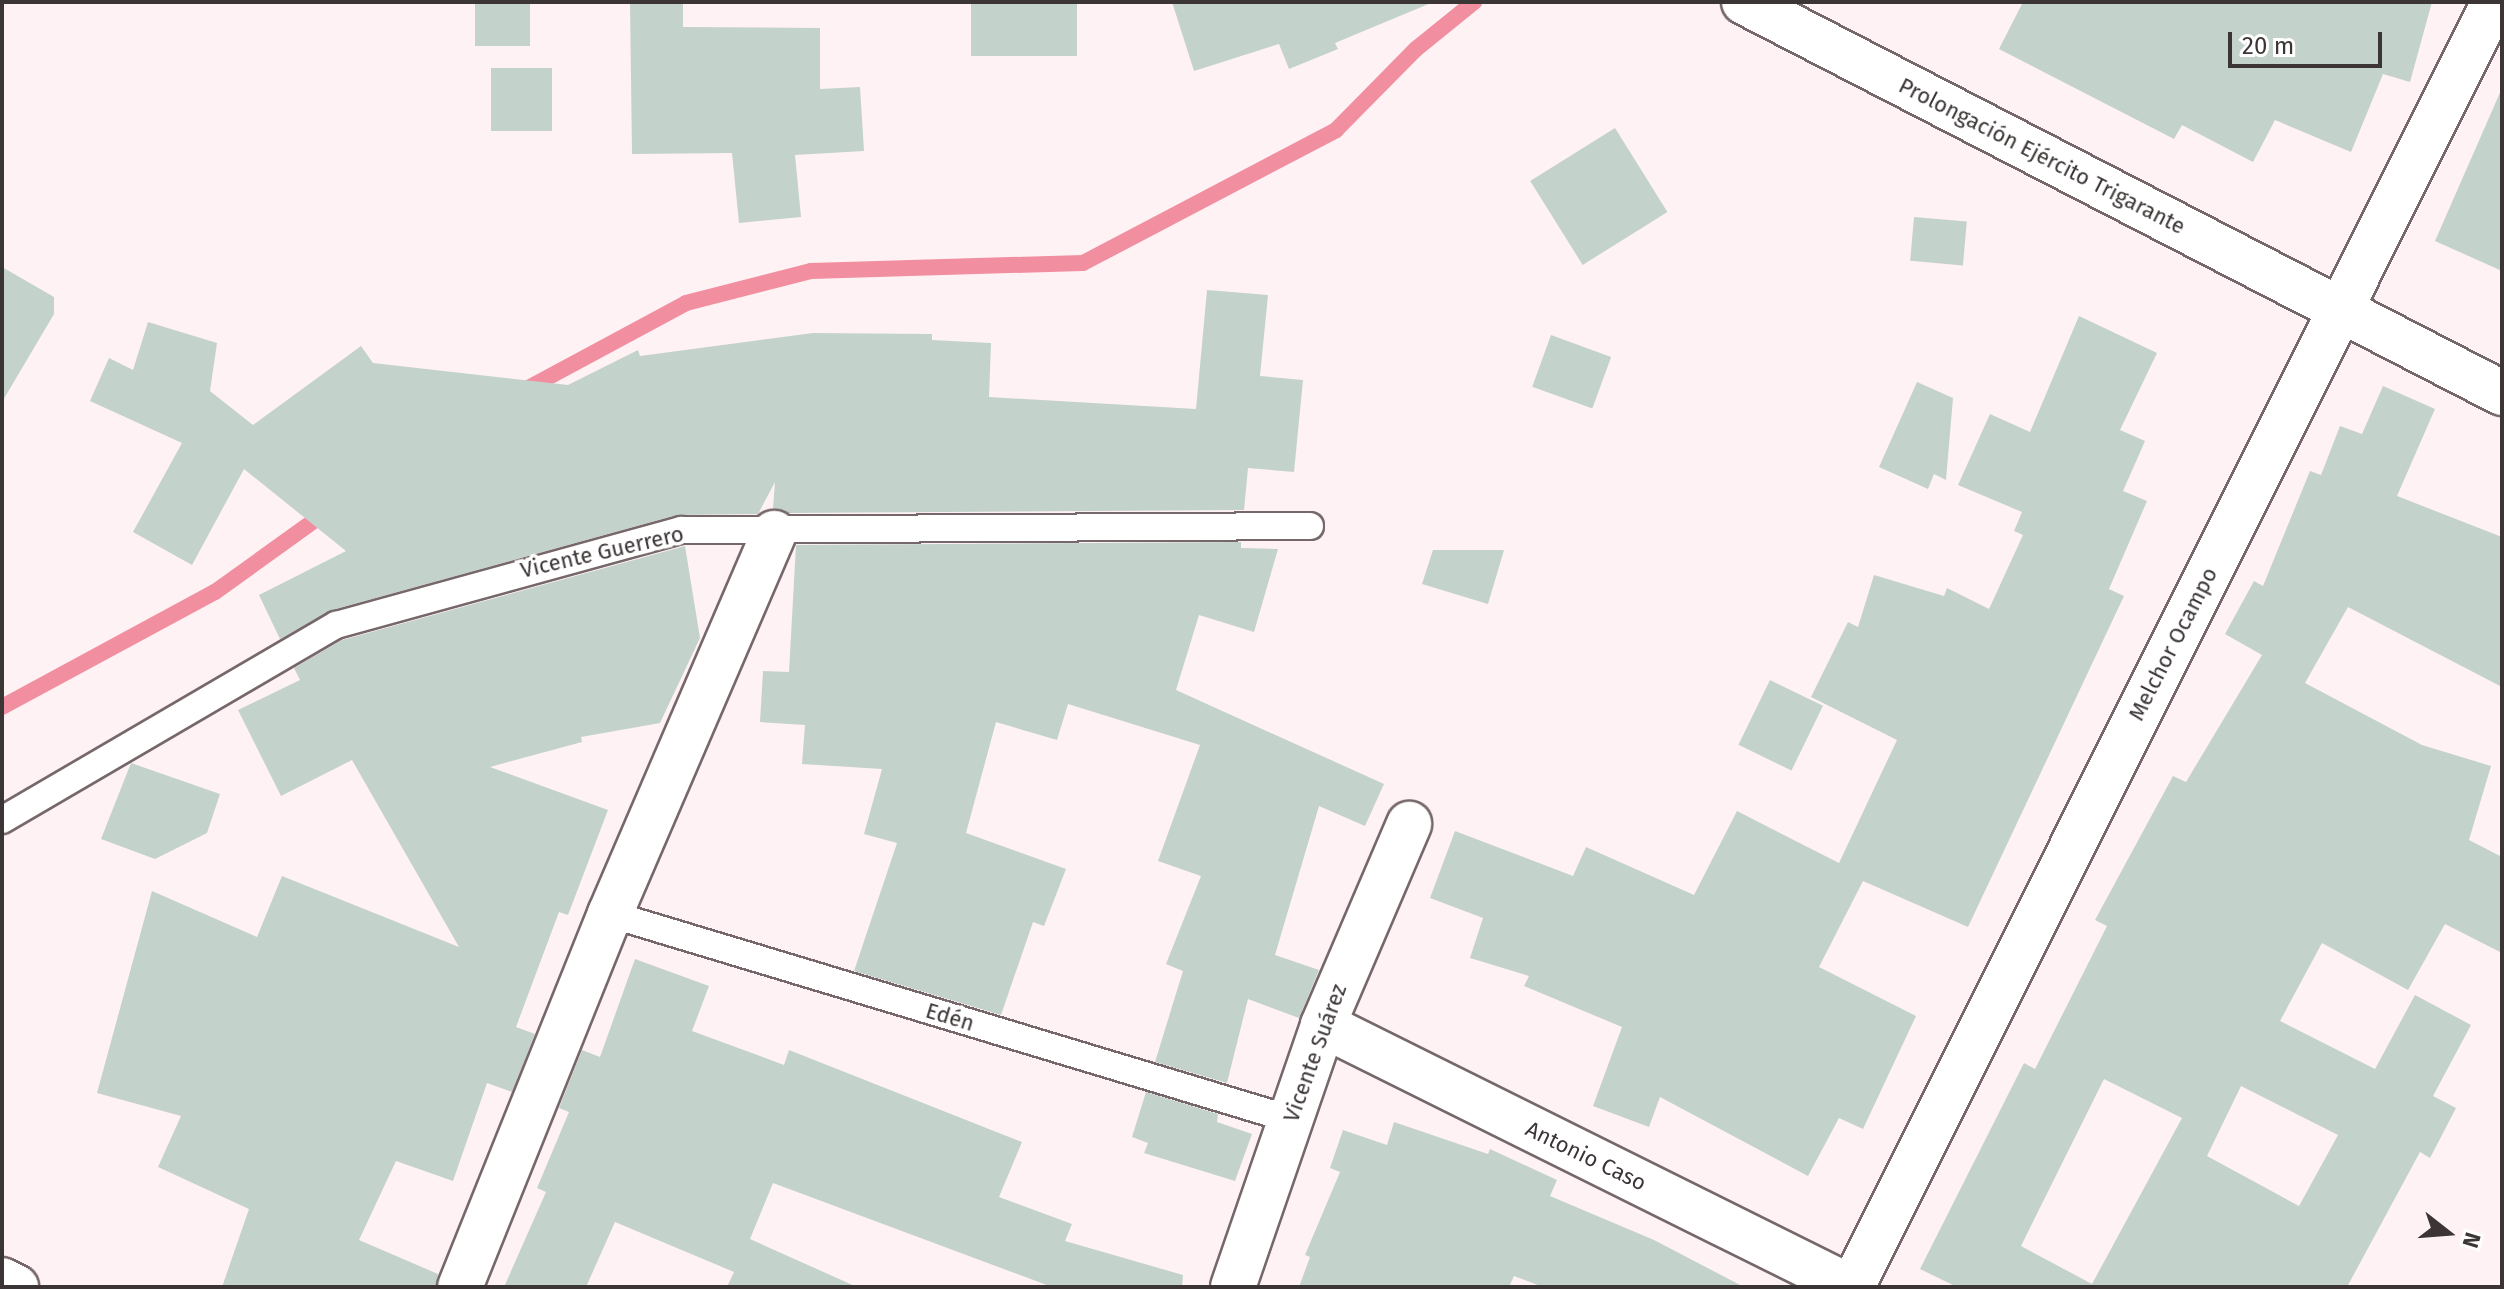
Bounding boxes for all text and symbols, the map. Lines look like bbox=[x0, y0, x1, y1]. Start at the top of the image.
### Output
scale bar bbox=[2232, 16, 2386, 66]
text: 20 m bbox=[2242, 32, 2294, 60]
street label: Prolongación Ejército Trigarante bbox=[1894, 72, 2190, 240]
street label: Vicente Guerrero bbox=[518, 520, 686, 584]
street label: Melchor Ocampo bbox=[2123, 563, 2223, 725]
street label: Vicente Suárez bbox=[1278, 980, 1352, 1126]
street label: Edén bbox=[923, 997, 977, 1037]
street label: Antonio Caso bbox=[1521, 1115, 1651, 1197]
north arrow bbox=[2408, 1193, 2488, 1273]
text: N bbox=[2456, 1229, 2486, 1251]

